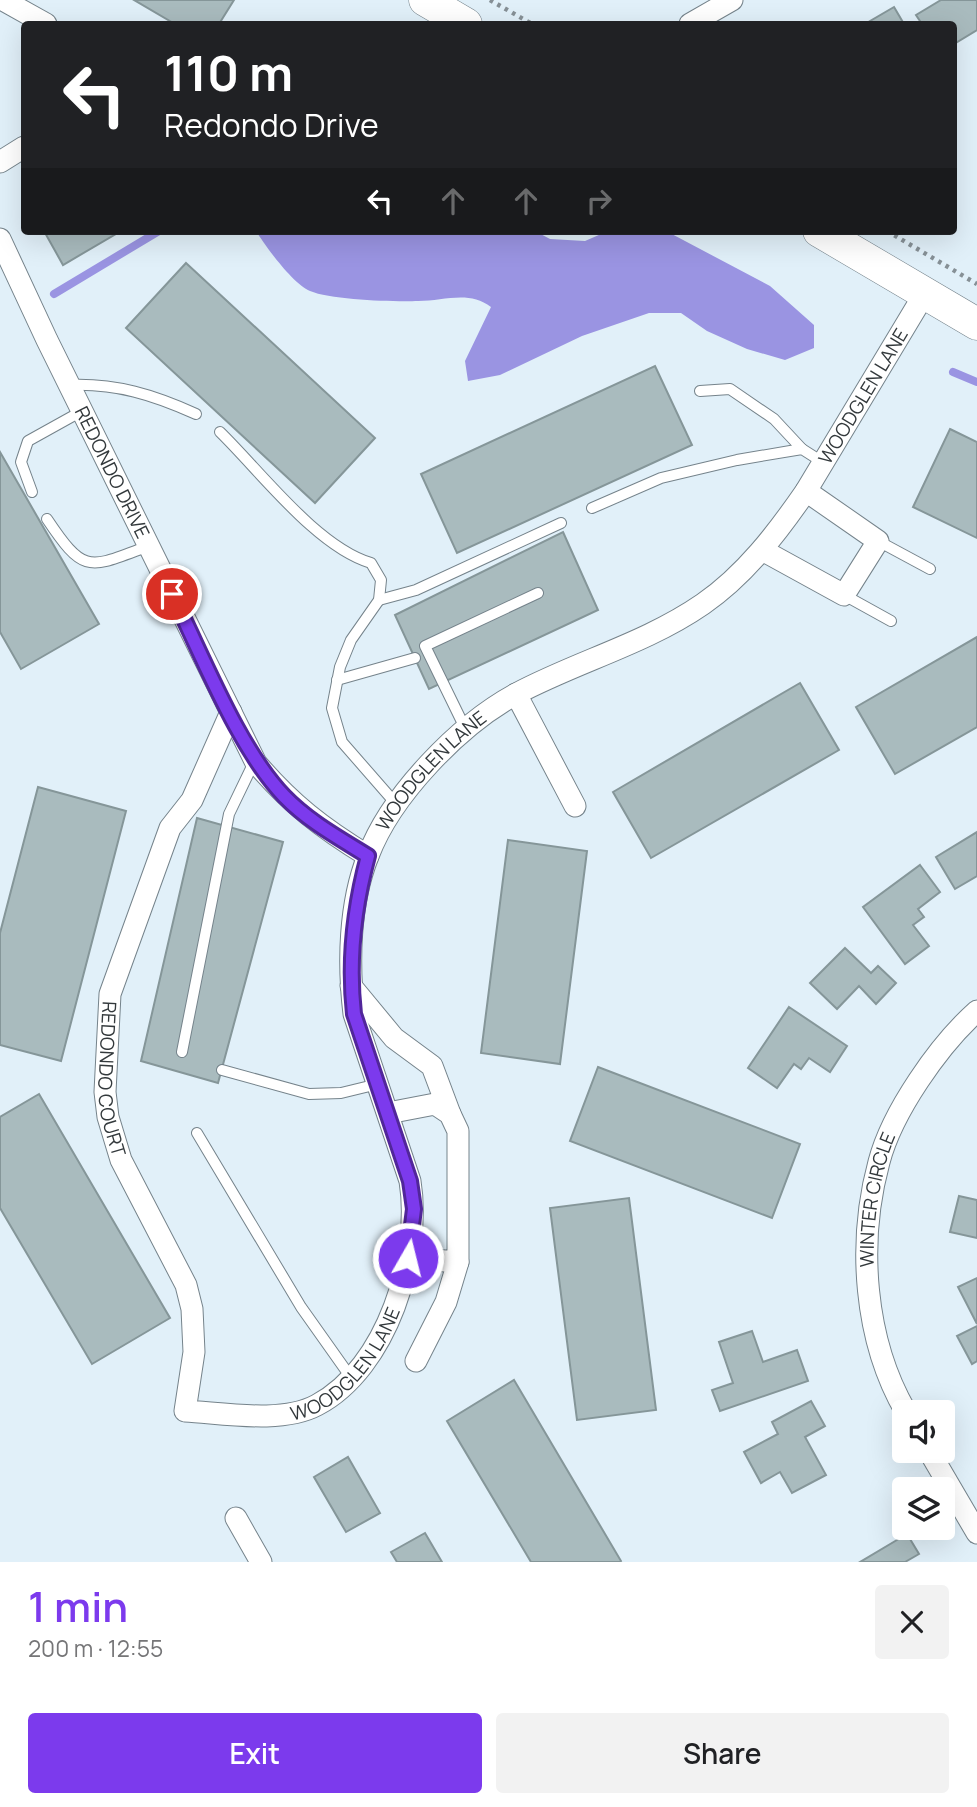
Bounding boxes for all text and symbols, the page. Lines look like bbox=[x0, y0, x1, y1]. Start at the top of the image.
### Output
text: 110 m bbox=[164, 39, 293, 106]
icon: left bbox=[49, 49, 140, 140]
text: Redondo Drive bbox=[164, 103, 379, 147]
icon: left bbox=[361, 182, 399, 220]
icon: ahead bbox=[434, 182, 472, 220]
icon: ahead bbox=[507, 182, 545, 220]
icon: right bbox=[580, 182, 618, 220]
street label: WOODGLEN LANE bbox=[812, 323, 914, 469]
street label: REDONDO DRIVE bbox=[69, 402, 156, 543]
pin bbox=[142, 564, 202, 624]
icon: arrive bbox=[153, 575, 191, 613]
street label: WOODGLEN LANE bbox=[370, 705, 491, 835]
street label: REDONDO COURT bbox=[92, 1001, 132, 1160]
street label: WINTER CIRCLE bbox=[854, 1128, 901, 1267]
position arrow bbox=[371, 1221, 445, 1295]
street label: WOODGLEN LANE bbox=[288, 1303, 406, 1427]
map controls bbox=[892, 1400, 955, 1540]
button: sound bbox=[892, 1400, 955, 1463]
button: layers bbox=[892, 1477, 955, 1540]
text: 1 min bbox=[28, 1577, 128, 1635]
button: close bbox=[875, 1585, 949, 1659]
text: 200 m · 12:55 bbox=[28, 1632, 163, 1664]
button: Exit bbox=[28, 1713, 482, 1793]
button: Share bbox=[496, 1713, 949, 1793]

